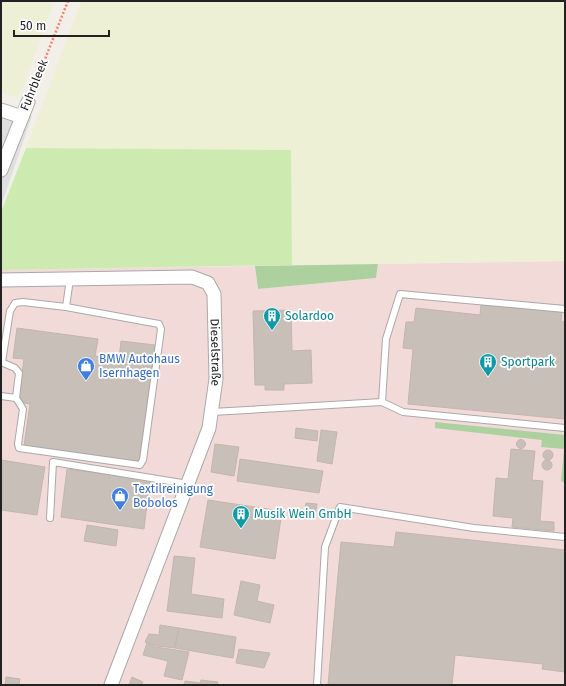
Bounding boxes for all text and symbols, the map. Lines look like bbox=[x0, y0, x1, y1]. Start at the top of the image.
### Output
scale bar bbox=[14, 12, 109, 38]
text: 50 m bbox=[20, 19, 46, 33]
street label: Fuhrbleek bbox=[17, 57, 51, 113]
building icon: Solardoo bbox=[262, 306, 282, 331]
place label: Solardoo bbox=[285, 309, 334, 323]
street label: Dieselstraße bbox=[208, 318, 223, 387]
place label: BMW Autohaus Isernhagen bbox=[99, 352, 180, 380]
building icon: Sportpark bbox=[478, 352, 498, 377]
place label: Sportpark bbox=[501, 355, 556, 369]
shop icon: BMW Autohaus Isernhagen bbox=[76, 356, 96, 381]
place label: Textilreinigung Bobolos bbox=[133, 482, 214, 510]
shop icon: Textilreinigung Bobolos bbox=[110, 486, 130, 511]
building icon: Musik Wein GmbH bbox=[231, 504, 251, 529]
place label: Musik Wein GmbH bbox=[254, 507, 352, 521]

